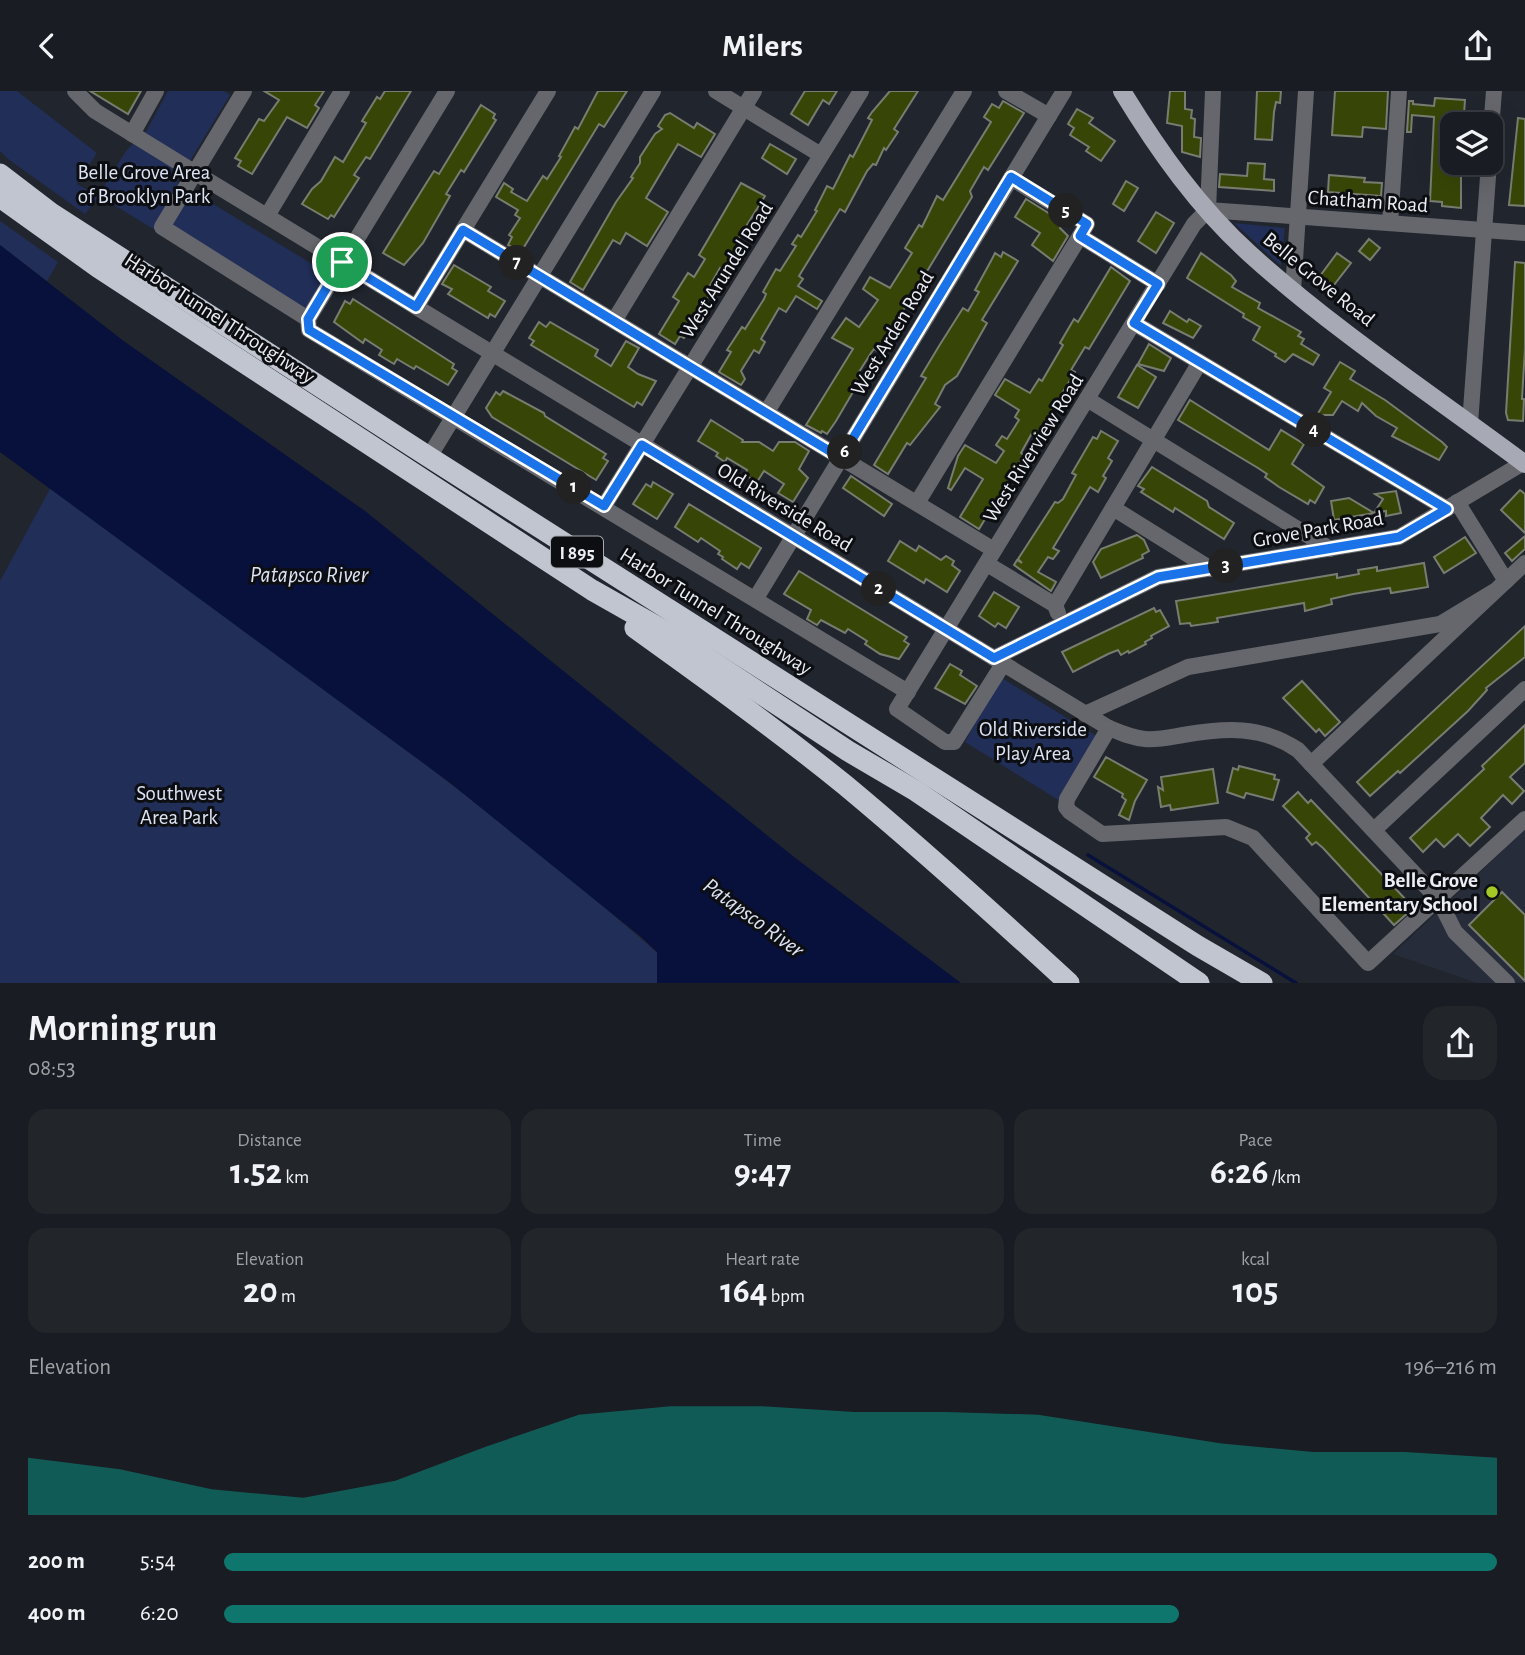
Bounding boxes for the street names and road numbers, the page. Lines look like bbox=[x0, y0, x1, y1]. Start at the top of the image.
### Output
street label: Chatham Road bbox=[1307, 187, 1429, 216]
street label: West Arundel Road bbox=[676, 198, 777, 342]
street label: Belle Grove Road bbox=[1259, 228, 1379, 331]
street label: Harbor Tunnel Throughway bbox=[121, 249, 319, 388]
street label: West Arden Road bbox=[847, 267, 938, 399]
street label: West Riverview Road bbox=[979, 370, 1088, 526]
street label: Old Riverside Road bbox=[714, 459, 856, 556]
street label: Grove Park Road bbox=[1251, 508, 1385, 551]
road number: I 895 bbox=[551, 537, 603, 567]
street label: Harbor Tunnel Throughway bbox=[616, 544, 815, 679]

